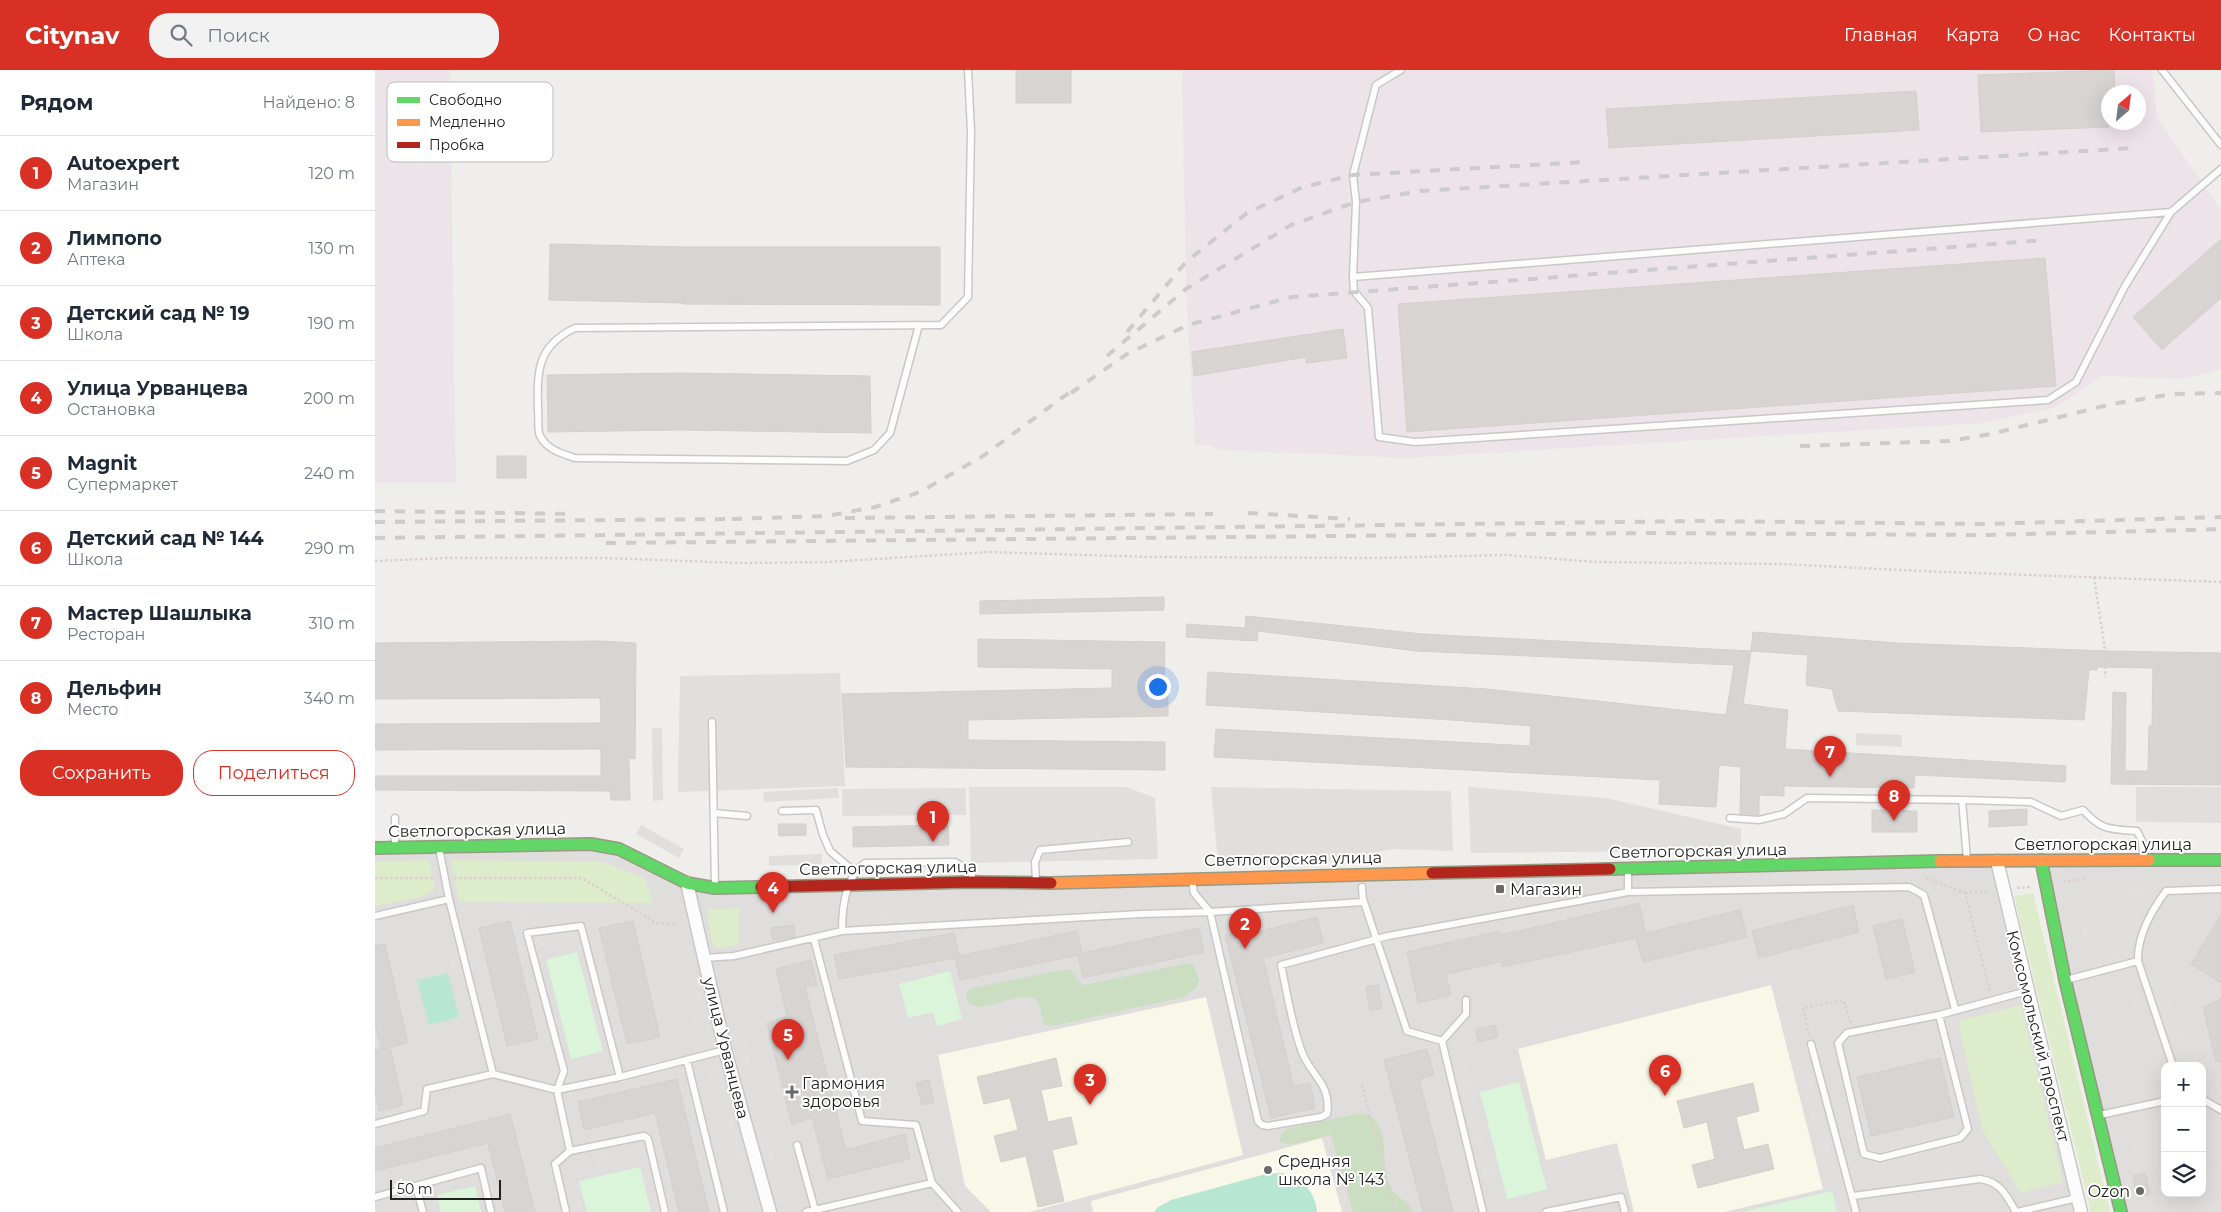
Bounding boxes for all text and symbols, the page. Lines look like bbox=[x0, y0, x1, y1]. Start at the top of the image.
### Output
search box bbox=[149, 13, 499, 58]
text: Citynav bbox=[25, 21, 119, 50]
icon: search bbox=[167, 21, 195, 49]
text: Поиск bbox=[207, 24, 270, 47]
text: Главная bbox=[1844, 24, 1918, 46]
text: Карта bbox=[1946, 24, 2000, 46]
text: О нас bbox=[2028, 24, 2080, 46]
text: Контакты bbox=[2108, 24, 2196, 46]
legend bbox=[387, 82, 553, 162]
north arrow bbox=[2101, 85, 2146, 130]
text: Рядом bbox=[20, 90, 93, 115]
text: Свободно bbox=[429, 91, 502, 109]
text: Найдено: 8 bbox=[262, 93, 355, 112]
text: Медленно bbox=[429, 113, 505, 131]
text: Пробка bbox=[429, 136, 484, 154]
text: Autoexpert bbox=[67, 152, 180, 175]
text: 1 bbox=[33, 164, 39, 183]
text: 120 m bbox=[308, 164, 355, 183]
text: Магазин bbox=[67, 175, 139, 194]
text: Лимпопо bbox=[67, 227, 162, 250]
text: 2 bbox=[31, 239, 41, 258]
text: 130 m bbox=[308, 239, 355, 258]
text: Аптека bbox=[67, 250, 125, 269]
text: Детский сад № 19 bbox=[67, 302, 250, 325]
text: 3 bbox=[31, 314, 41, 333]
text: 190 m bbox=[308, 314, 355, 333]
text: Школа bbox=[67, 325, 123, 344]
text: Улица Урванцева bbox=[67, 377, 248, 400]
text: 4 bbox=[30, 389, 42, 408]
text: 200 m bbox=[304, 389, 355, 408]
text: Остановка bbox=[67, 400, 156, 419]
text: Magnit bbox=[67, 452, 137, 475]
text: 5 bbox=[31, 464, 41, 483]
text: 240 m bbox=[304, 464, 355, 483]
text: Супермаркет bbox=[67, 475, 178, 494]
text: Детский сад № 144 bbox=[67, 527, 264, 550]
text: 6 bbox=[31, 539, 41, 558]
text: 290 m bbox=[304, 539, 355, 558]
text: Школа bbox=[67, 550, 123, 569]
text: Мастер Шашлыка bbox=[67, 602, 252, 625]
text: 7 bbox=[31, 614, 41, 633]
text: 310 m bbox=[308, 614, 355, 633]
text: Ресторан bbox=[67, 625, 145, 644]
your location bbox=[1145, 674, 1171, 700]
text: Дельфин bbox=[67, 677, 162, 700]
text: 8 bbox=[31, 689, 41, 708]
text: 340 m bbox=[304, 689, 355, 708]
text: Место bbox=[67, 700, 119, 719]
pin: 7 bbox=[1814, 736, 1846, 777]
button: Сохранить bbox=[20, 750, 183, 796]
button: Поделиться bbox=[193, 750, 355, 796]
pin: 8 bbox=[1878, 780, 1910, 821]
pin: 1 bbox=[917, 801, 949, 842]
street label: Светлогорская улица bbox=[388, 819, 566, 841]
street label: Светлогорская улица bbox=[2014, 835, 2192, 854]
street label: Светлогорская улица bbox=[1609, 840, 1787, 862]
street label: Светлогорская улица bbox=[1204, 848, 1382, 870]
street label: Светлогорская улица bbox=[799, 857, 977, 879]
pin: 4 bbox=[757, 872, 789, 913]
place label: Магазин bbox=[1510, 880, 1582, 899]
marker: Магазин bbox=[1494, 883, 1506, 895]
pin: 2 bbox=[1229, 908, 1261, 949]
street label: Комсомольский проспект bbox=[2002, 928, 2074, 1144]
street label: улица Урванцева bbox=[699, 974, 753, 1121]
pin: 5 bbox=[772, 1019, 804, 1060]
pin: 6 bbox=[1649, 1055, 1681, 1096]
map controls bbox=[2161, 1062, 2206, 1197]
button: + bbox=[2161, 1062, 2206, 1107]
pin: 3 bbox=[1074, 1064, 1106, 1105]
place label: Гармония здоровья bbox=[802, 1074, 885, 1111]
marker: Гармония здоровья bbox=[786, 1086, 798, 1098]
button: − bbox=[2161, 1107, 2206, 1152]
place label: Средняя школа № 143 bbox=[1278, 1152, 1384, 1189]
button: layers bbox=[2161, 1152, 2206, 1197]
marker: Средняя школа № 143 bbox=[1262, 1164, 1274, 1176]
scale bar bbox=[390, 1177, 501, 1200]
text: 50 m bbox=[397, 1180, 433, 1198]
place label: Ozon bbox=[2088, 1182, 2130, 1201]
marker: Ozon bbox=[2134, 1185, 2146, 1197]

